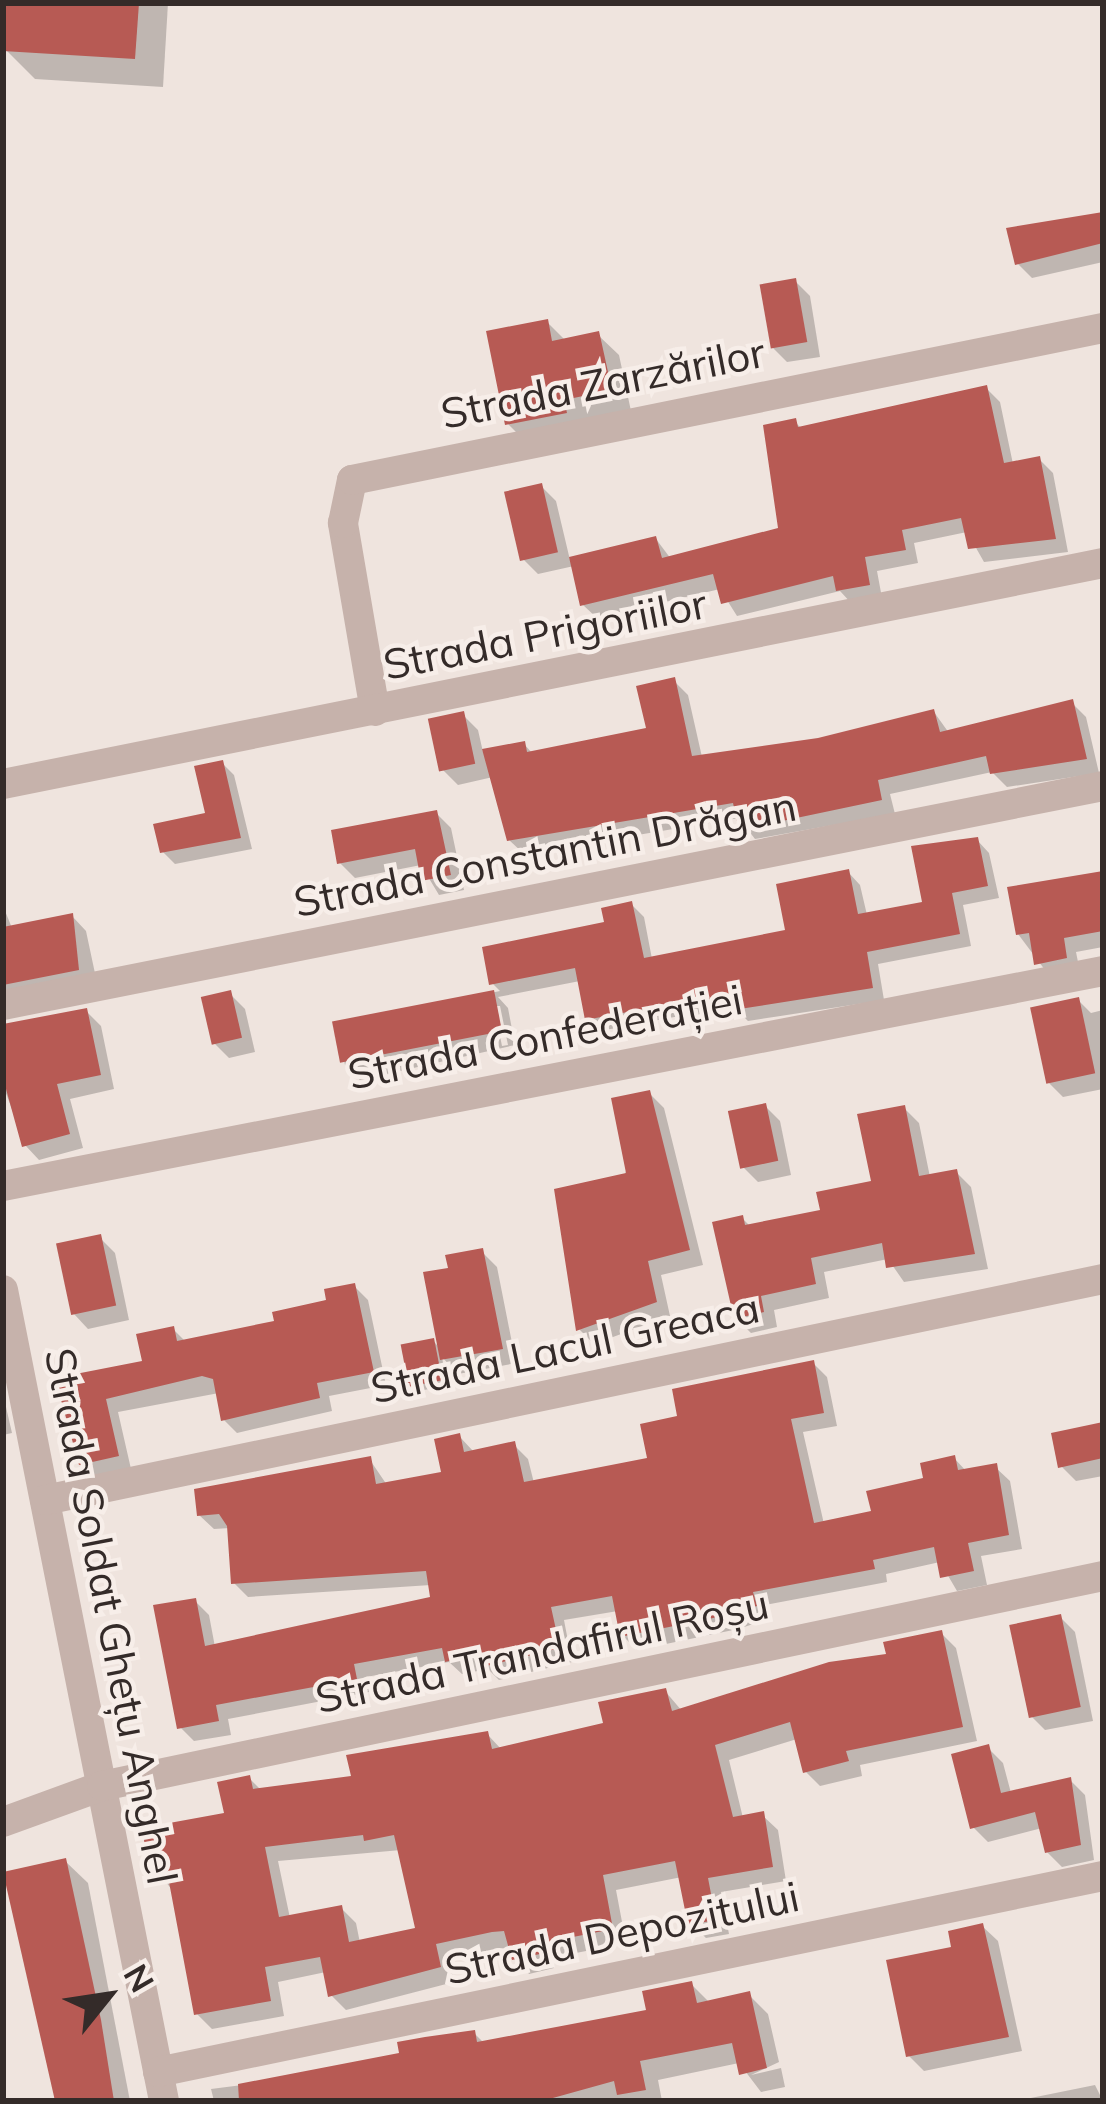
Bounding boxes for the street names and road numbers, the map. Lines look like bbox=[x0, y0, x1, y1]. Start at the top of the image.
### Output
street label: Strada Zarzărilor bbox=[437, 327, 769, 439]
street label: Strada Prigoriilor bbox=[379, 578, 711, 690]
street label: Strada Constantin Drăgan bbox=[290, 781, 800, 927]
street label: Strada Confederației bbox=[344, 974, 746, 1100]
street label: Strada Lacul Greaca bbox=[366, 1282, 764, 1414]
street label: Strada Soldat Ghețu Anghel bbox=[34, 1344, 188, 1888]
street label: Strada Trandafirul Roșu bbox=[311, 1578, 773, 1724]
street label: Strada Depozitului bbox=[440, 1871, 804, 1995]

